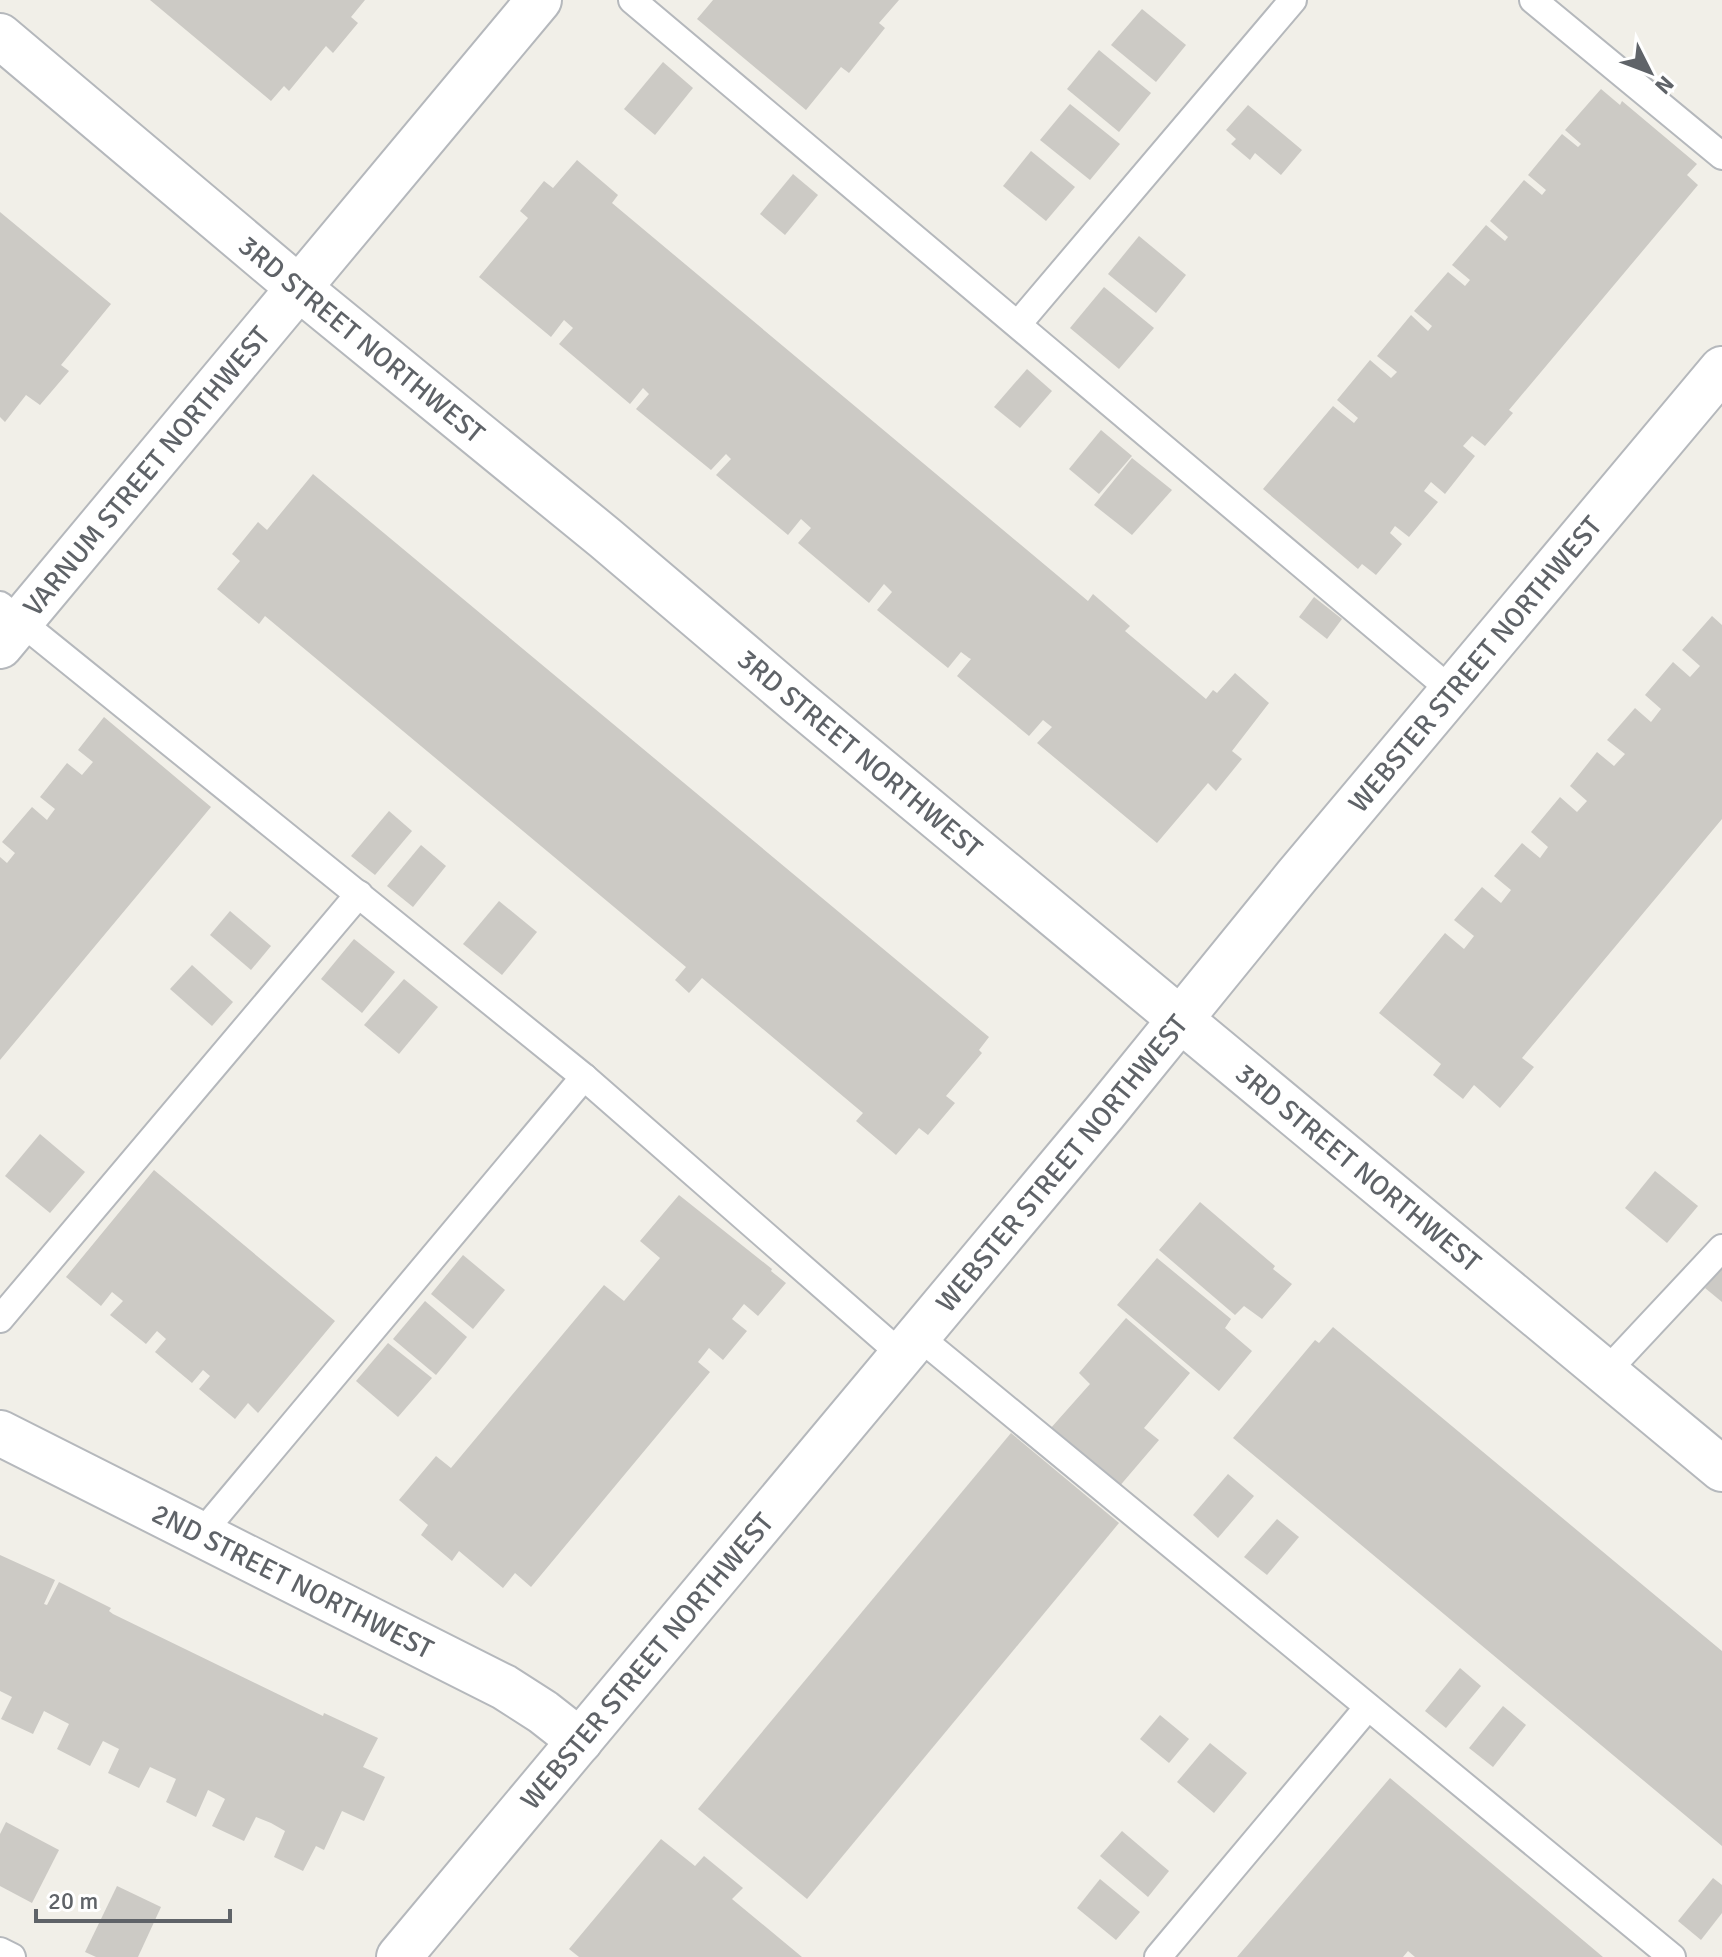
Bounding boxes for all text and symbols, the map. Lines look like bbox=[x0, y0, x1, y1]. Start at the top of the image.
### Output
north arrow bbox=[1610, 32, 1690, 112]
text: N bbox=[1649, 70, 1680, 100]
street label: 3RD STREET NORTHWEST bbox=[231, 229, 491, 451]
street label: VARNUM STREET NORTHWEST bbox=[16, 320, 278, 623]
street label: WEBSTER STREET NORTHWEST bbox=[1342, 509, 1609, 820]
street label: 3RD STREET NORTHWEST bbox=[730, 642, 989, 866]
street label: WEBSTER STREET NORTHWEST bbox=[929, 1008, 1195, 1319]
street label: 3RD STREET NORTHWEST bbox=[1229, 1057, 1488, 1280]
street label: 2ND STREET NORTHWEST bbox=[146, 1496, 439, 1667]
street label: WEBSTER STREET NORTHWEST bbox=[514, 1506, 781, 1817]
scale bar bbox=[36, 1873, 230, 1923]
text: 20 m bbox=[48, 1886, 98, 1916]

